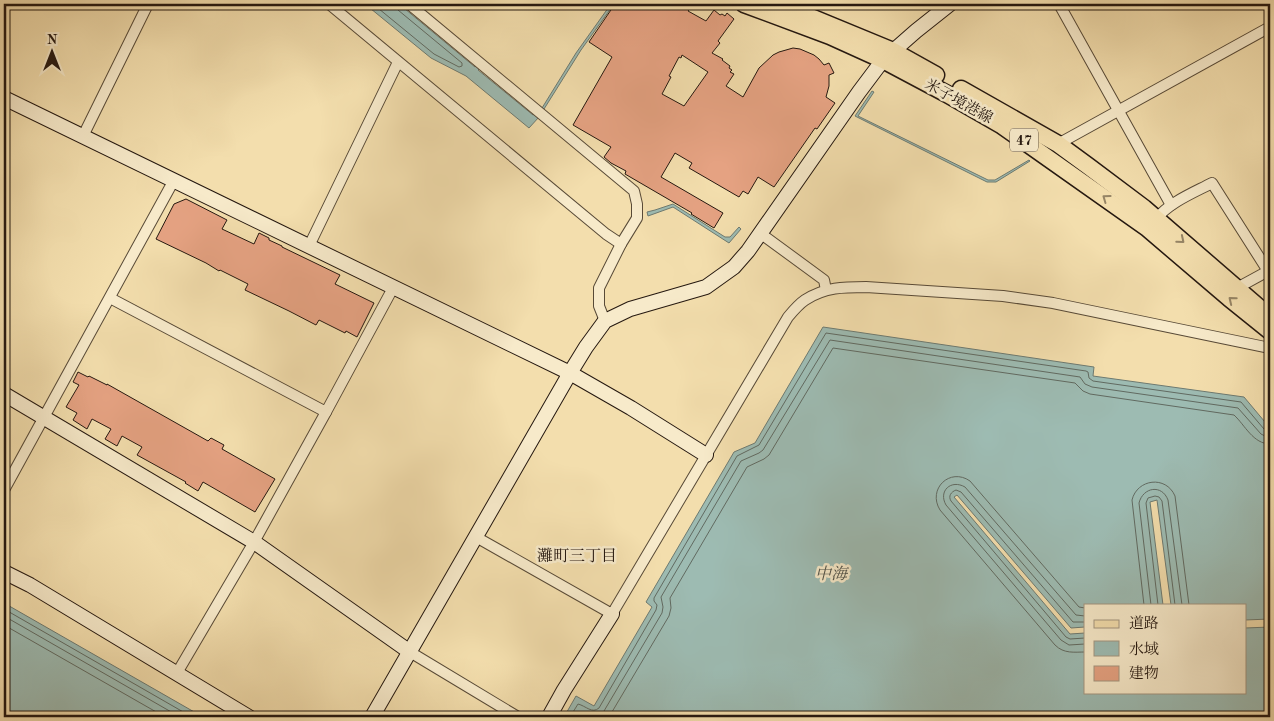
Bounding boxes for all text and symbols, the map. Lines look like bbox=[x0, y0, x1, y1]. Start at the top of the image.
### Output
north arrow bbox=[28, 28, 78, 78]
text: N bbox=[47, 33, 58, 47]
street label: 米子境港線 bbox=[922, 76, 996, 127]
road number: 47 bbox=[1010, 128, 1038, 152]
one-way arrow bbox=[1102, 195, 1112, 204]
one-way arrow bbox=[1175, 234, 1184, 243]
one-way arrow bbox=[1229, 298, 1238, 306]
district label: 灘町三丁目 bbox=[537, 547, 617, 565]
water label: 中海 bbox=[815, 565, 850, 583]
legend bbox=[1084, 604, 1246, 694]
text: 道路 bbox=[1129, 615, 1159, 632]
text: 水域 bbox=[1129, 641, 1159, 658]
text: 建物 bbox=[1129, 665, 1159, 682]

